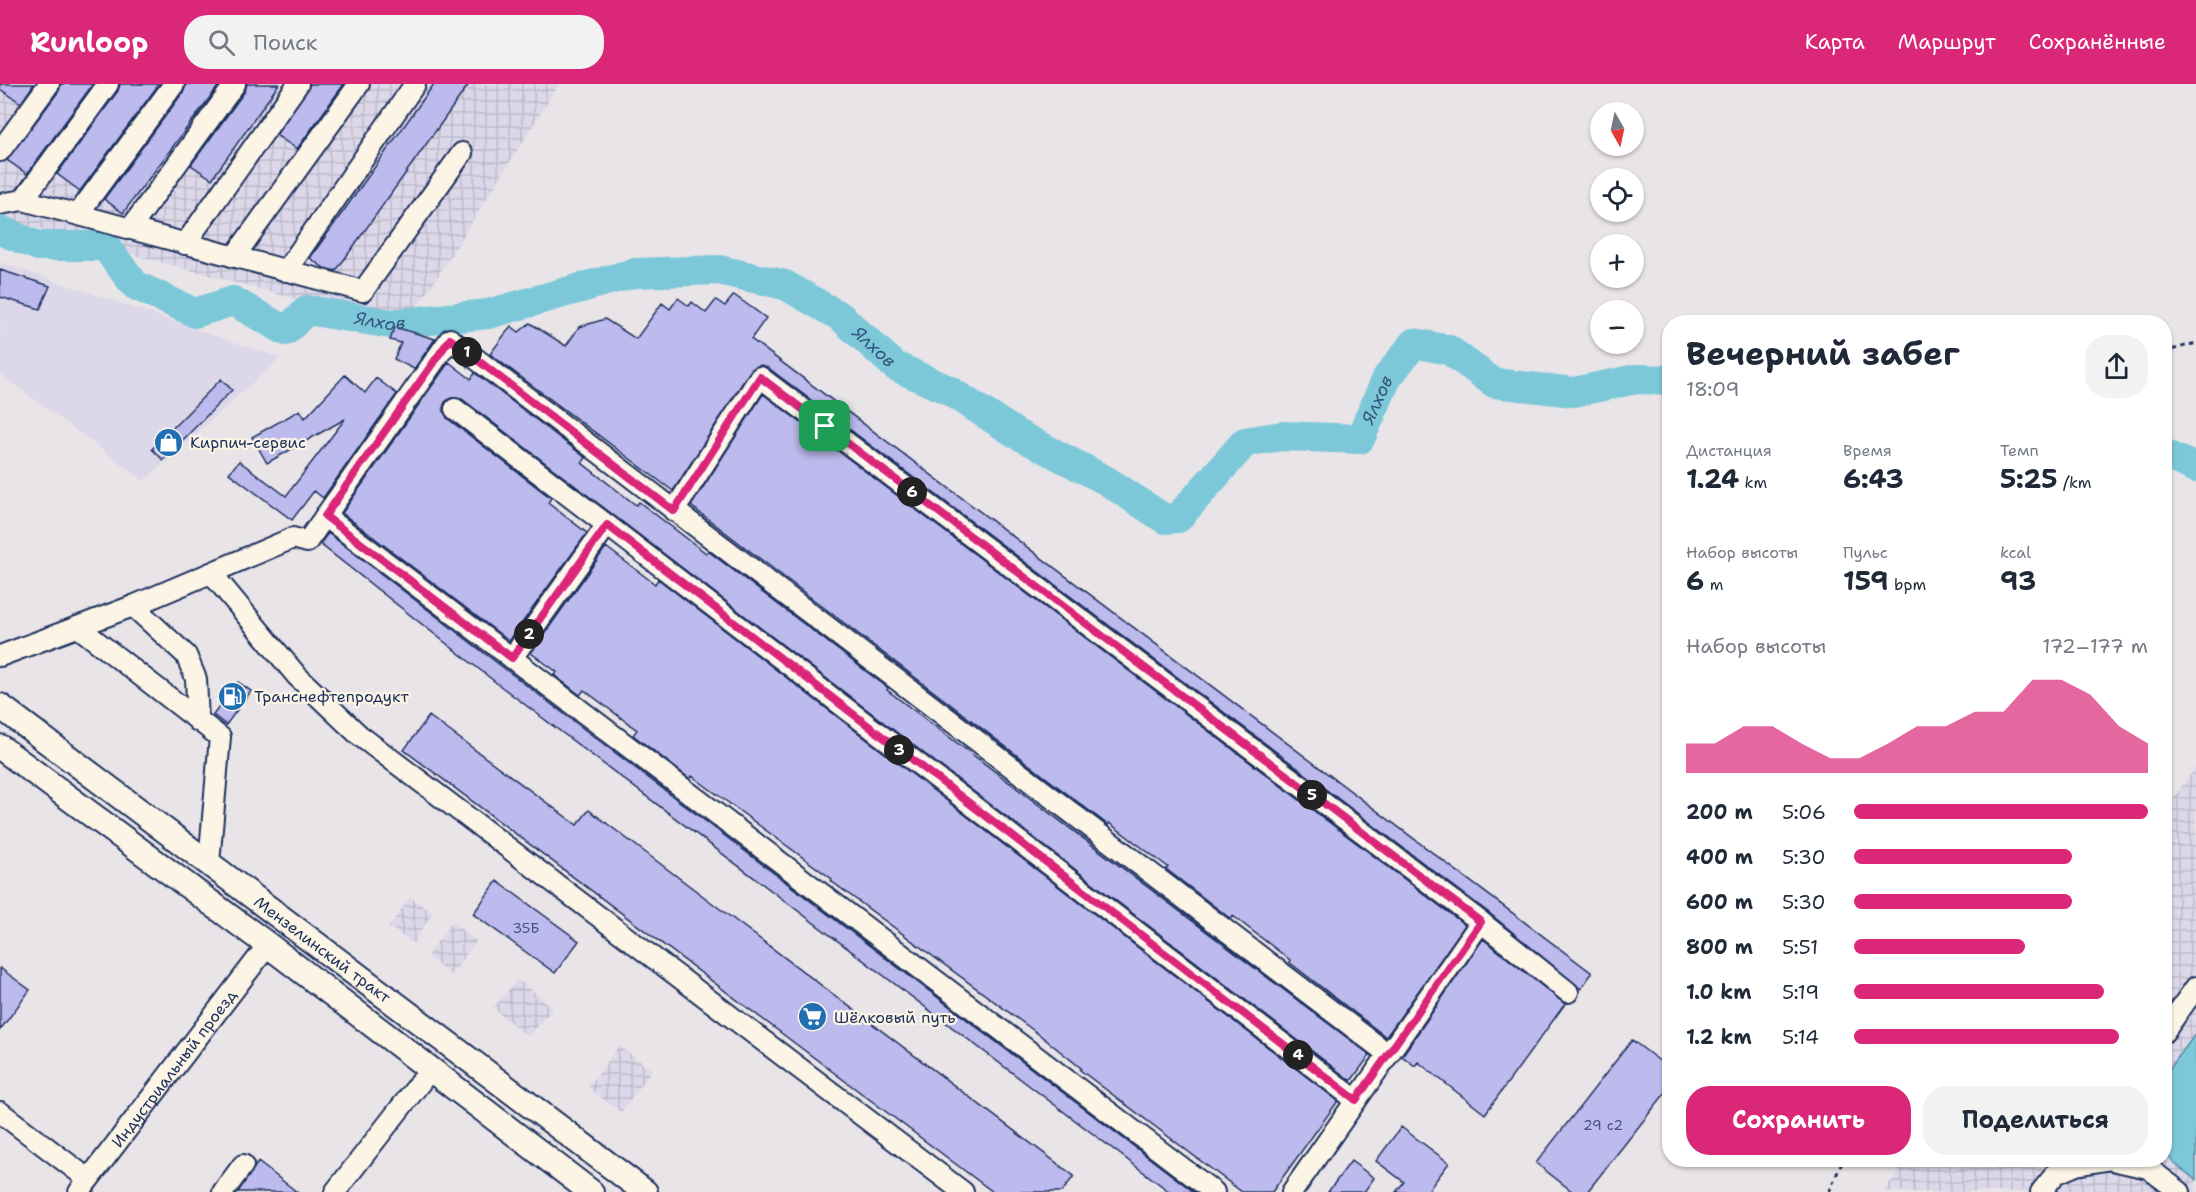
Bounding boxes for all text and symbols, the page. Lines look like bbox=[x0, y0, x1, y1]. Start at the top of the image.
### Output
search box bbox=[184, 15, 604, 69]
text: Runloop bbox=[30, 23, 148, 61]
icon: search bbox=[205, 26, 238, 59]
text: Поиск bbox=[253, 28, 317, 57]
text: Карта bbox=[1805, 28, 1865, 56]
text: Маршрут bbox=[1898, 28, 1996, 56]
text: Сохранённые bbox=[2029, 28, 2166, 56]
north arrow bbox=[1590, 102, 1644, 156]
map controls bbox=[1590, 102, 1644, 354]
button: locate bbox=[1590, 168, 1644, 222]
button: + bbox=[1590, 234, 1644, 288]
button: − bbox=[1590, 300, 1644, 354]
water label: Ялхов bbox=[352, 306, 407, 337]
water label: Ялхов bbox=[846, 320, 901, 373]
text: Вечерний забег bbox=[1686, 331, 1960, 376]
button: share bbox=[2085, 335, 2148, 398]
pin: 1 bbox=[452, 337, 482, 367]
text: 1 bbox=[463, 341, 471, 362]
water label: Ялхов bbox=[1356, 371, 1399, 429]
text: 18:09 bbox=[1686, 376, 1739, 402]
pin bbox=[799, 400, 850, 451]
icon: arrive bbox=[808, 409, 841, 442]
shop icon: Кирпич-сервис bbox=[153, 426, 185, 458]
place label: Кирпич-сервис bbox=[190, 432, 306, 453]
text: Дистанция bbox=[1686, 440, 1772, 461]
text: Время bbox=[1843, 440, 1892, 461]
text: Темп bbox=[2000, 440, 2039, 461]
text: 1.24 bbox=[1686, 461, 1739, 496]
text: 6:43 bbox=[1843, 461, 1904, 496]
text: 5:25 bbox=[2000, 461, 2058, 496]
text: km bbox=[1739, 472, 1767, 493]
text: /km bbox=[2058, 472, 2092, 493]
pin: 6 bbox=[897, 477, 927, 507]
text: 6 bbox=[906, 481, 918, 502]
text: Набор высоты bbox=[1686, 542, 1798, 563]
text: Пульс bbox=[1843, 542, 1888, 563]
text: kcal bbox=[2000, 542, 2031, 563]
text: 6 bbox=[1686, 563, 1704, 598]
text: 159 bbox=[1843, 563, 1889, 598]
text: 93 bbox=[2000, 563, 2036, 598]
text: m bbox=[1704, 574, 1723, 595]
text: bpm bbox=[1889, 574, 1926, 595]
pin: 2 bbox=[514, 619, 544, 649]
text: 2 bbox=[523, 623, 535, 644]
text: Набор высоты bbox=[1686, 633, 1826, 659]
text: 172–177 m bbox=[2042, 633, 2148, 659]
fuel station icon: Транснефтепродукт bbox=[217, 680, 249, 712]
place label: Транснефтепродукт bbox=[254, 686, 409, 707]
pin: 3 bbox=[884, 735, 914, 765]
text: 3 bbox=[893, 739, 905, 760]
pin: 5 bbox=[1297, 780, 1327, 810]
text: 5 bbox=[1307, 784, 1317, 805]
text: 200 m bbox=[1686, 799, 1753, 825]
text: 5:06 bbox=[1782, 799, 1826, 825]
text: 400 m bbox=[1686, 844, 1753, 870]
text: 5:30 bbox=[1782, 844, 1826, 870]
text: 600 m bbox=[1686, 889, 1753, 915]
text: 5:30 bbox=[1782, 889, 1826, 915]
street label: Мензелинский тракт bbox=[250, 891, 396, 1008]
house number: 35Б bbox=[512, 919, 540, 937]
text: 800 m bbox=[1686, 934, 1753, 960]
text: 5:51 bbox=[1782, 934, 1818, 960]
text: 1.0 km bbox=[1686, 979, 1751, 1005]
text: 5:19 bbox=[1782, 979, 1819, 1005]
street label: Индустриальный проезд bbox=[107, 985, 241, 1152]
supermarket icon: Шёлковый путь bbox=[797, 1001, 829, 1033]
place label: Шёлковый путь bbox=[834, 1007, 956, 1028]
text: 1.2 km bbox=[1686, 1024, 1752, 1050]
text: 5:14 bbox=[1782, 1024, 1819, 1050]
pin: 4 bbox=[1283, 1040, 1313, 1070]
text: 4 bbox=[1292, 1044, 1304, 1065]
button: Сохранить bbox=[1686, 1086, 1911, 1155]
button: Поделиться bbox=[1923, 1086, 2148, 1155]
house number: 29 с2 bbox=[1583, 1116, 1623, 1134]

